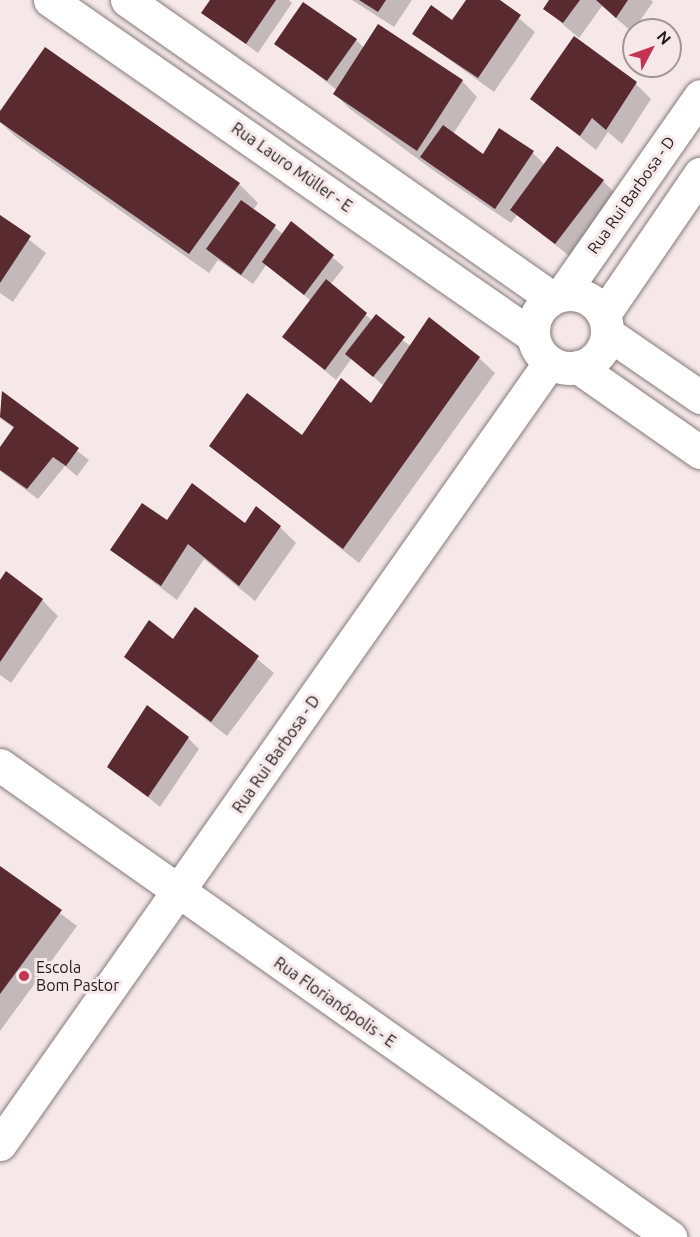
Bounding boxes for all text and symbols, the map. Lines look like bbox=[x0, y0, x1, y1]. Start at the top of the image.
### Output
north arrow bbox=[622, 18, 682, 78]
text: N bbox=[653, 27, 675, 48]
street label: Rua Lauro Müller - E bbox=[228, 118, 356, 216]
street label: Rua Rui Barbosa - D bbox=[583, 132, 679, 258]
street label: Rua Rui Barbosa - D bbox=[228, 691, 324, 817]
street label: Rua Florianópolis - E bbox=[270, 953, 400, 1051]
place label: Escola Bom Pastor bbox=[36, 957, 119, 995]
marker: Escola Bom Pastor bbox=[17, 969, 31, 983]

